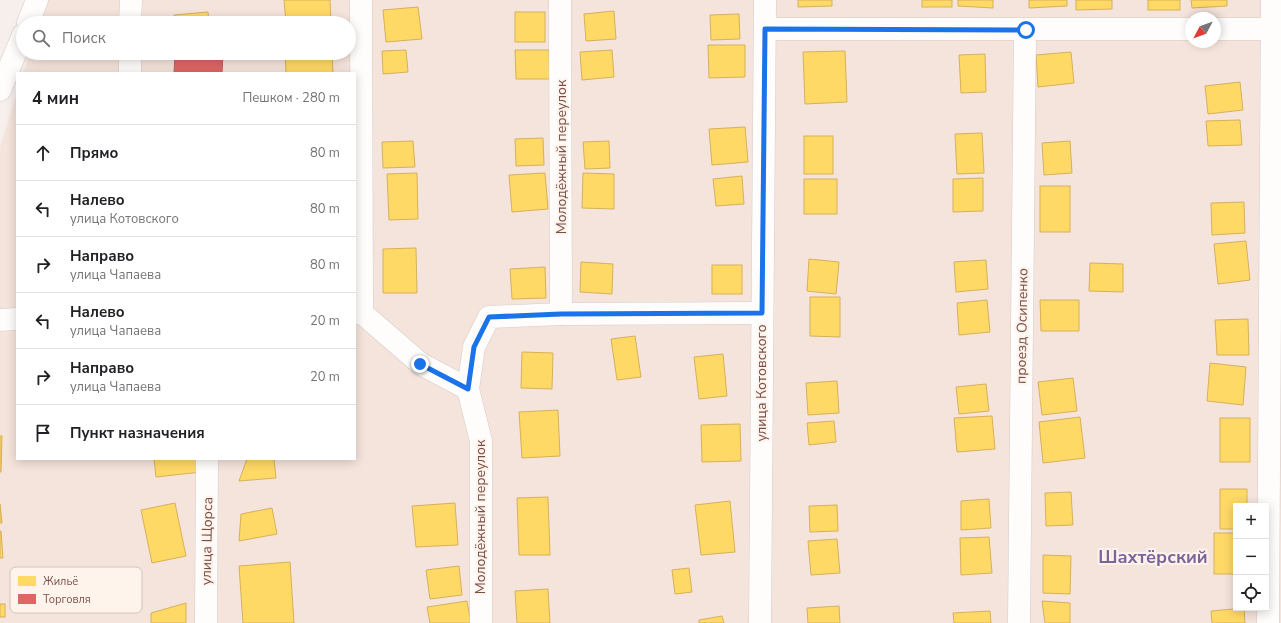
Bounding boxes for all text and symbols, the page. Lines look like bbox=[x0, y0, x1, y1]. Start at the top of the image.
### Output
north arrow bbox=[1185, 12, 1221, 48]
search box bbox=[16, 16, 356, 60]
route start bbox=[1017, 21, 1035, 39]
icon: search bbox=[30, 27, 52, 49]
text: Поиск bbox=[62, 28, 106, 48]
street label: Молодёжный переулок bbox=[552, 79, 571, 234]
text: 4 мин bbox=[32, 87, 79, 110]
text: Пешком · 280 m bbox=[242, 89, 340, 107]
icon: ahead bbox=[32, 142, 54, 164]
text: Прямо bbox=[70, 143, 118, 163]
text: 80 m bbox=[310, 144, 340, 162]
text: Налево bbox=[70, 190, 125, 210]
icon: left bbox=[32, 198, 54, 220]
text: 80 m bbox=[310, 200, 340, 218]
text: улица Котовского bbox=[70, 210, 179, 228]
text: Направо bbox=[70, 246, 134, 266]
icon: right bbox=[32, 254, 54, 276]
text: 80 m bbox=[310, 256, 340, 274]
text: улица Чапаева bbox=[70, 266, 161, 284]
street label: проезд Осипенко bbox=[1011, 268, 1033, 384]
text: Налево bbox=[70, 302, 125, 322]
icon: left bbox=[32, 310, 54, 332]
text: 20 m bbox=[310, 312, 340, 330]
text: улица Чапаева bbox=[70, 322, 161, 340]
street label: улица Котовского bbox=[752, 324, 771, 442]
route end bbox=[411, 355, 429, 373]
text: Направо bbox=[70, 358, 134, 378]
icon: right bbox=[32, 366, 54, 388]
text: 20 m bbox=[310, 368, 340, 386]
text: улица Чапаева bbox=[70, 378, 161, 396]
icon: arrive bbox=[32, 422, 54, 444]
text: Пункт назначения bbox=[70, 423, 205, 443]
street label: Молодёжный переулок bbox=[471, 439, 490, 594]
street label: улица Щорса bbox=[197, 497, 217, 585]
map controls bbox=[1233, 503, 1269, 611]
button: + bbox=[1233, 503, 1269, 539]
button: − bbox=[1233, 539, 1269, 575]
district label: Шахтёрский bbox=[1098, 545, 1208, 569]
legend bbox=[10, 567, 142, 613]
text: Жильё bbox=[43, 574, 78, 589]
button: locate bbox=[1233, 575, 1269, 611]
text: Торговля bbox=[43, 592, 91, 607]

